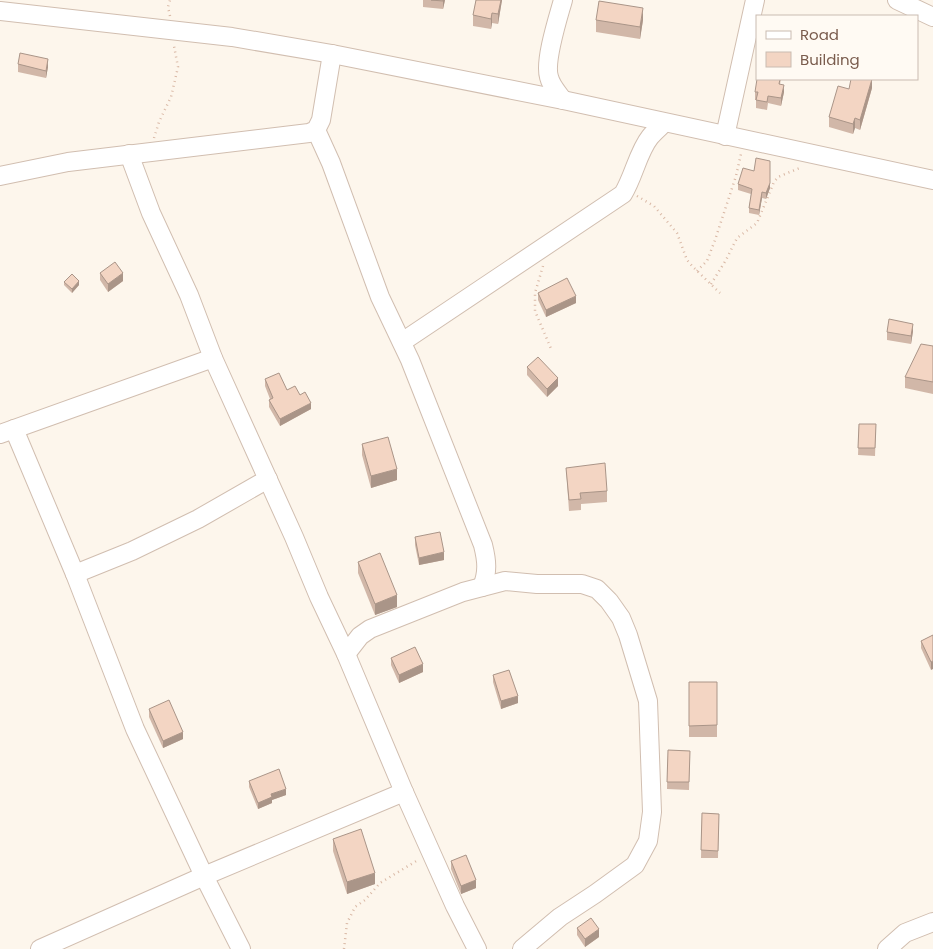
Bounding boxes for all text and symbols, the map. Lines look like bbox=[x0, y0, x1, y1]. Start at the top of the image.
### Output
legend bbox=[756, 15, 918, 80]
text: Road bbox=[800, 24, 839, 45]
text: Building bbox=[800, 49, 860, 70]

